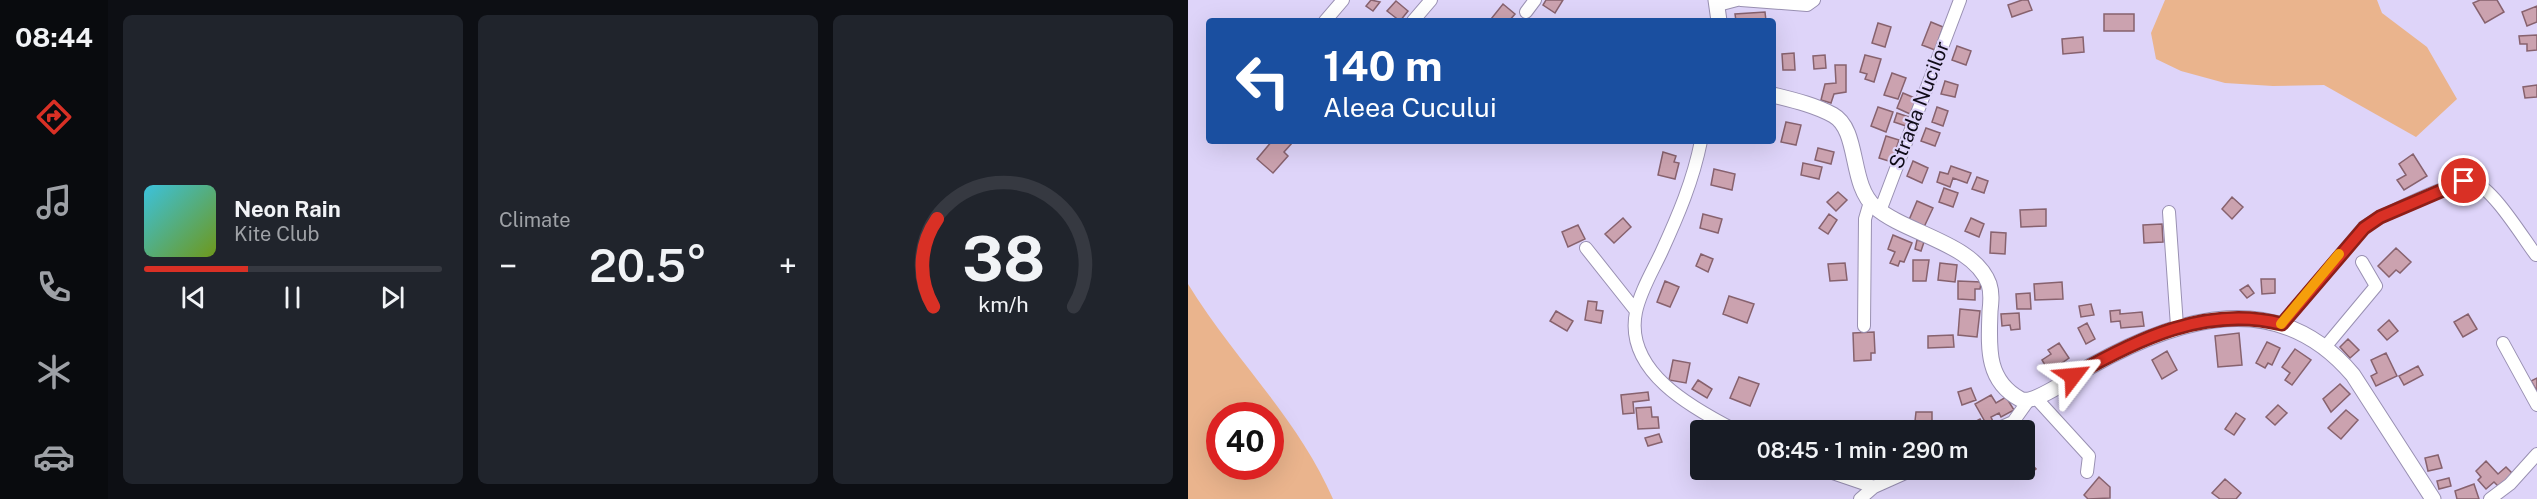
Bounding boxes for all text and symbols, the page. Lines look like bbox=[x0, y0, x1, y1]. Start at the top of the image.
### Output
text: 08:44 bbox=[15, 21, 93, 53]
street label: Strada Nucilor bbox=[1884, 38, 1954, 172]
text: 140 m bbox=[1323, 41, 1443, 90]
icon: left bbox=[1224, 42, 1302, 120]
text: Aleea Cucului bbox=[1323, 91, 1497, 123]
icon: directions bbox=[33, 96, 75, 138]
pin bbox=[2438, 155, 2489, 206]
icon: arrive bbox=[2447, 164, 2480, 197]
icon: music bbox=[33, 181, 75, 223]
text: Neon Rain bbox=[234, 196, 341, 222]
text: Climate bbox=[499, 208, 571, 232]
text: Kite Club bbox=[234, 222, 319, 246]
text: 38 bbox=[961, 222, 1045, 295]
text: 20.5° bbox=[589, 239, 707, 292]
text: − bbox=[499, 247, 517, 285]
text: + bbox=[779, 247, 797, 285]
icon: phone bbox=[33, 266, 75, 308]
icon: previous bbox=[177, 281, 210, 314]
icon: pause bbox=[276, 281, 309, 314]
icon: next bbox=[376, 281, 409, 314]
text: km/h bbox=[978, 292, 1028, 317]
position arrow bbox=[2041, 344, 2105, 408]
icon: climate bbox=[33, 351, 75, 393]
speed limit sign: 40 bbox=[1206, 402, 1284, 480]
icon: car bbox=[33, 436, 75, 478]
text: 08:45 · 1 min · 290 m bbox=[1757, 437, 1968, 463]

